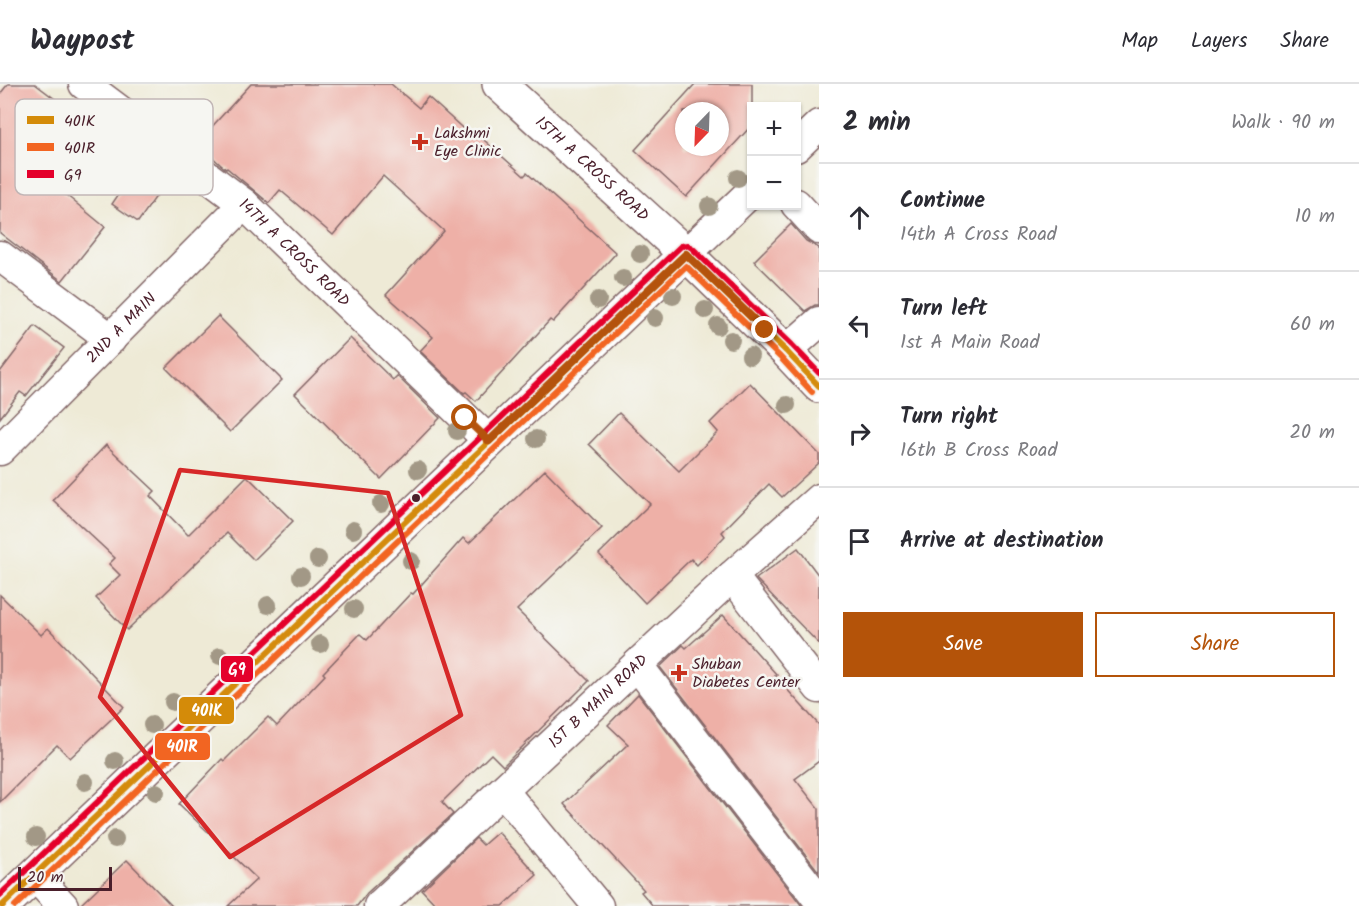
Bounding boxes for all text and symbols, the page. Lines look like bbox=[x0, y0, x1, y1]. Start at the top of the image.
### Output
text: Waypost bbox=[30, 19, 134, 64]
text: Map bbox=[1121, 25, 1158, 58]
text: Layers bbox=[1191, 25, 1247, 58]
text: Share bbox=[1280, 25, 1329, 58]
legend bbox=[15, 99, 213, 195]
north arrow bbox=[675, 102, 729, 156]
map controls bbox=[747, 102, 801, 210]
button: + bbox=[747, 102, 801, 156]
text: 2 min bbox=[843, 102, 911, 144]
text: Walk · 90 m bbox=[1231, 107, 1335, 139]
text: 401K bbox=[64, 109, 96, 134]
street label: 15TH A CROSS ROAD bbox=[529, 110, 655, 227]
place label: Lakshmi Eye Clinic bbox=[434, 121, 501, 164]
marker: Lakshmi Eye Clinic bbox=[411, 133, 429, 151]
text: 401R bbox=[64, 136, 95, 161]
button: − bbox=[747, 156, 801, 210]
text: G9 bbox=[64, 163, 82, 188]
text: Continue bbox=[900, 184, 985, 219]
street label: 14TH A CROSS ROAD bbox=[234, 192, 356, 313]
icon: ahead bbox=[843, 201, 876, 234]
text: 10 m bbox=[1295, 201, 1335, 233]
text: 14th A Cross Road bbox=[900, 219, 1057, 251]
street label: 2ND A MAIN bbox=[80, 287, 162, 369]
text: Turn left bbox=[900, 292, 987, 327]
icon: left bbox=[843, 309, 876, 342]
text: 60 m bbox=[1290, 309, 1335, 341]
route end bbox=[751, 316, 777, 342]
text: 1st A Main Road bbox=[900, 327, 1039, 359]
text: Turn right bbox=[900, 400, 998, 435]
route start bbox=[451, 404, 477, 430]
icon: right bbox=[843, 417, 876, 450]
text: 20 m bbox=[1289, 417, 1335, 449]
text: 16th B Cross Road bbox=[900, 435, 1057, 467]
unlabelled marker bbox=[410, 492, 422, 504]
text: Arrive at destination bbox=[900, 524, 1103, 559]
icon: arrive bbox=[843, 525, 876, 558]
button: Save bbox=[843, 612, 1083, 677]
button: Share bbox=[1095, 612, 1335, 677]
street label: 1ST B MAIN ROAD bbox=[543, 648, 654, 754]
place label: Shuban Diabetes Center bbox=[692, 652, 802, 695]
line badge: G9 bbox=[220, 655, 254, 683]
text: G9 bbox=[228, 658, 246, 683]
marker: Shuban Diabetes Center bbox=[670, 664, 688, 682]
line badge: 401K bbox=[178, 696, 235, 725]
text: 401K bbox=[191, 699, 223, 724]
line badge: 401R bbox=[154, 732, 211, 761]
text: 401R bbox=[166, 735, 198, 760]
scale bar bbox=[18, 864, 112, 892]
text: 20 m bbox=[27, 865, 63, 890]

